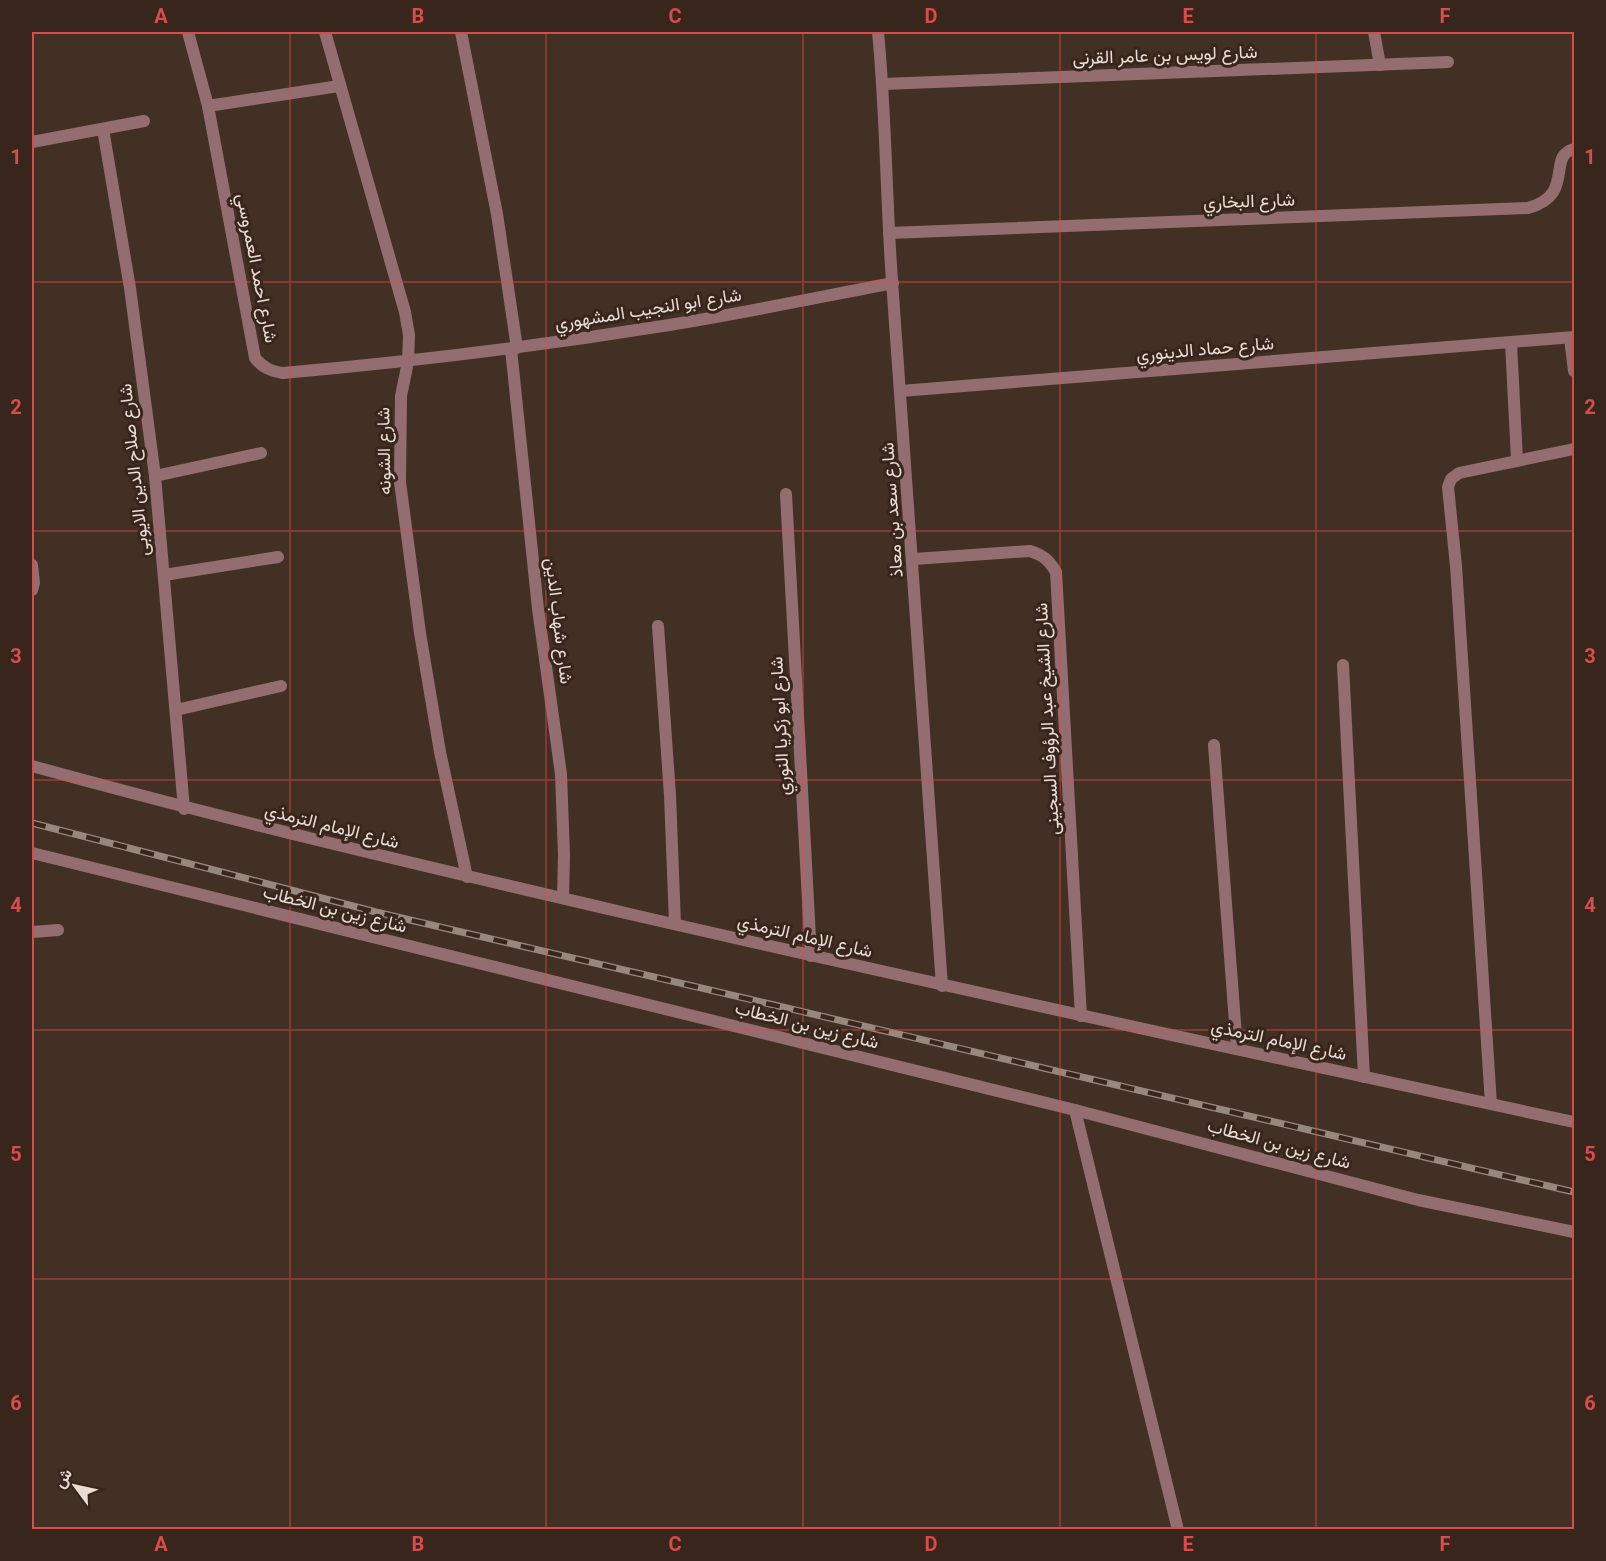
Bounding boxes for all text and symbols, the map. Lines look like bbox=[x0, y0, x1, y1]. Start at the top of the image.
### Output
text: A bbox=[154, 4, 168, 28]
text: B bbox=[412, 4, 424, 28]
text: C bbox=[668, 4, 682, 28]
text: D bbox=[925, 4, 938, 28]
text: E bbox=[1182, 4, 1194, 28]
text: F bbox=[1440, 4, 1451, 28]
street label: شارع لويس بن عامر القرنى bbox=[1072, 41, 1258, 70]
text: 1 bbox=[10, 145, 22, 169]
text: 1 bbox=[1584, 145, 1596, 169]
street label: شارع البخاري bbox=[1203, 188, 1296, 218]
street label: شارع احمد العمروسي bbox=[228, 191, 282, 345]
street label: شارع ابو النجيب المشهوري bbox=[553, 283, 744, 339]
street label: شارع حماد الدينوري bbox=[1135, 332, 1275, 370]
street label: شارع صلاح الدين الايوبى bbox=[114, 383, 155, 557]
text: 2 bbox=[10, 395, 22, 419]
text: 2 bbox=[1584, 395, 1596, 419]
street label: شارع الشونه bbox=[372, 407, 397, 495]
street label: شارع سعد بن معاذ bbox=[876, 442, 909, 578]
street label: شارع شهاب الدين bbox=[539, 557, 578, 685]
street label: شارع الشيخ عبد الرؤوف السجينى bbox=[1030, 602, 1065, 836]
text: 3 bbox=[10, 644, 22, 668]
text: 3 bbox=[1584, 644, 1596, 668]
street label: شارع ابو زكريا النوري bbox=[765, 656, 799, 796]
street label: شارع الإمام الترمذي bbox=[262, 799, 402, 857]
street label: شارع زين بن الخطاب bbox=[261, 880, 409, 938]
text: 4 bbox=[10, 893, 22, 917]
text: 4 bbox=[1584, 893, 1596, 917]
street label: شارع الإمام الترمذي bbox=[735, 910, 875, 966]
street label: شارع زين بن الخطاب bbox=[733, 996, 881, 1054]
street label: شارع الإمام الترمذي bbox=[1208, 1015, 1349, 1069]
street label: شارع زين بن الخطاب bbox=[1205, 1114, 1353, 1175]
text: 5 bbox=[10, 1142, 22, 1166]
text: 5 bbox=[1584, 1142, 1596, 1166]
text: 6 bbox=[10, 1391, 22, 1415]
text: 6 bbox=[1584, 1391, 1596, 1415]
north arrow bbox=[45, 1456, 105, 1516]
text: ش bbox=[50, 1465, 76, 1491]
text: A bbox=[154, 1532, 168, 1556]
text: B bbox=[412, 1532, 424, 1556]
text: C bbox=[668, 1532, 682, 1556]
text: D bbox=[925, 1532, 938, 1556]
text: E bbox=[1182, 1532, 1194, 1556]
text: F bbox=[1440, 1532, 1451, 1556]

